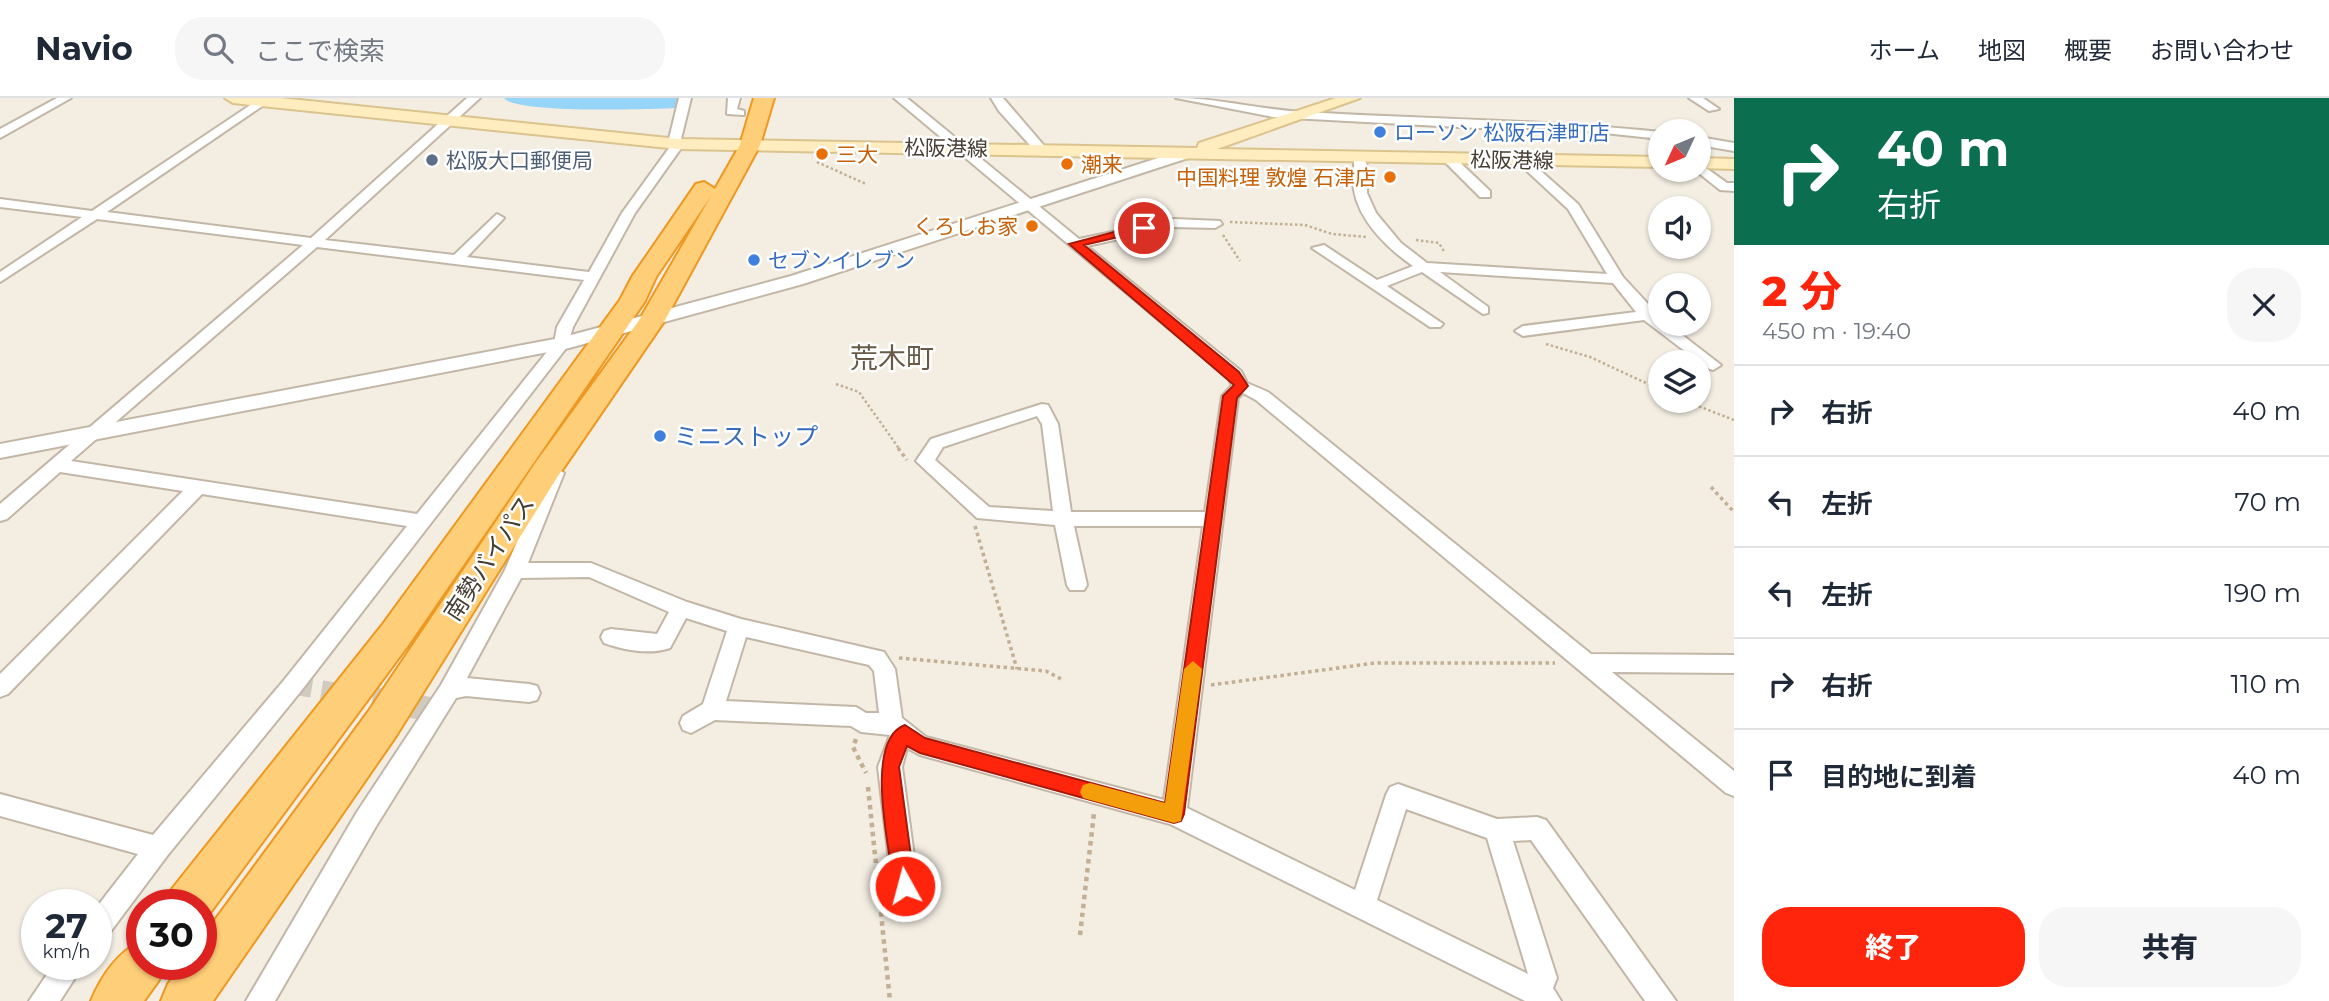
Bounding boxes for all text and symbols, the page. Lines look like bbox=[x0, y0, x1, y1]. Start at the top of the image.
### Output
search box bbox=[175, 17, 665, 80]
text: Navio bbox=[35, 28, 133, 68]
icon: search bbox=[199, 29, 237, 67]
text: ここで検索 bbox=[255, 35, 385, 67]
text: ホーム bbox=[1869, 36, 1940, 65]
text: 地図 bbox=[1978, 36, 2026, 65]
text: 概要 bbox=[2064, 36, 2112, 65]
text: お問い合わせ bbox=[2150, 36, 2294, 65]
north arrow bbox=[1648, 119, 1712, 182]
map controls bbox=[1648, 119, 1711, 413]
text: 40 m bbox=[1877, 119, 2009, 178]
place label: ローソン 松阪石津町店 bbox=[1394, 120, 1610, 145]
marker: ローソン 松阪石津町店 bbox=[1372, 124, 1388, 140]
icon: right bbox=[1762, 126, 1853, 217]
street label: 松阪港線 bbox=[904, 135, 988, 161]
place label: 三大 bbox=[836, 142, 878, 167]
marker: 三大 bbox=[814, 146, 830, 162]
street label: 松阪港線 bbox=[1470, 147, 1554, 173]
place label: 松阪大口郵便局 bbox=[446, 148, 593, 173]
marker: 松阪大口郵便局 bbox=[424, 152, 440, 168]
place label: 潮来 bbox=[1081, 152, 1123, 177]
marker: 潮来 bbox=[1059, 156, 1075, 172]
place label: 中国料理 敦煌 石津店 bbox=[1176, 165, 1376, 190]
marker: 中国料理 敦煌 石津店 bbox=[1382, 169, 1398, 185]
text: 右折 bbox=[1877, 185, 1941, 224]
button: sound bbox=[1648, 196, 1711, 259]
pin bbox=[1114, 198, 1174, 258]
icon: arrive bbox=[1125, 209, 1163, 247]
place label: くろしお家 bbox=[913, 214, 1018, 239]
marker: くろしお家 bbox=[1024, 218, 1040, 234]
place label: セブンイレブン bbox=[768, 248, 915, 273]
marker: セブンイレブン bbox=[746, 252, 762, 268]
text: 2 分 bbox=[1762, 265, 1841, 317]
button: close bbox=[2227, 268, 2301, 342]
button: search bbox=[1648, 273, 1711, 336]
text: 450 m · 19:40 bbox=[1762, 317, 1911, 345]
district label: 荒木町 bbox=[850, 341, 934, 375]
button: layers bbox=[1648, 350, 1711, 413]
icon: right bbox=[1762, 392, 1800, 430]
text: 40 m bbox=[2232, 395, 2301, 427]
text: 右折 bbox=[1821, 397, 1873, 429]
place label: ミニストップ bbox=[674, 422, 818, 451]
marker: ミニストップ bbox=[652, 428, 668, 444]
icon: left bbox=[1762, 483, 1800, 521]
text: 70 m bbox=[2235, 486, 2301, 518]
text: 左折 bbox=[1821, 488, 1873, 520]
street label: 南勢バイパス bbox=[438, 490, 540, 626]
icon: left bbox=[1762, 574, 1800, 612]
text: 190 m bbox=[2224, 577, 2301, 609]
text: 左折 bbox=[1821, 579, 1873, 611]
icon: right bbox=[1762, 665, 1800, 703]
text: 110 m bbox=[2231, 668, 2301, 700]
text: 右折 bbox=[1821, 670, 1873, 702]
icon: arrive bbox=[1762, 756, 1800, 794]
text: 40 m bbox=[2232, 759, 2301, 791]
text: 目的地に到着 bbox=[1821, 761, 1977, 793]
position arrow bbox=[868, 849, 942, 923]
speed limit sign: 30 bbox=[126, 889, 217, 980]
text: 27 bbox=[45, 904, 88, 947]
button: 終了 bbox=[1762, 907, 2025, 987]
button: 共有 bbox=[2039, 907, 2301, 987]
text: km/h bbox=[42, 941, 91, 963]

